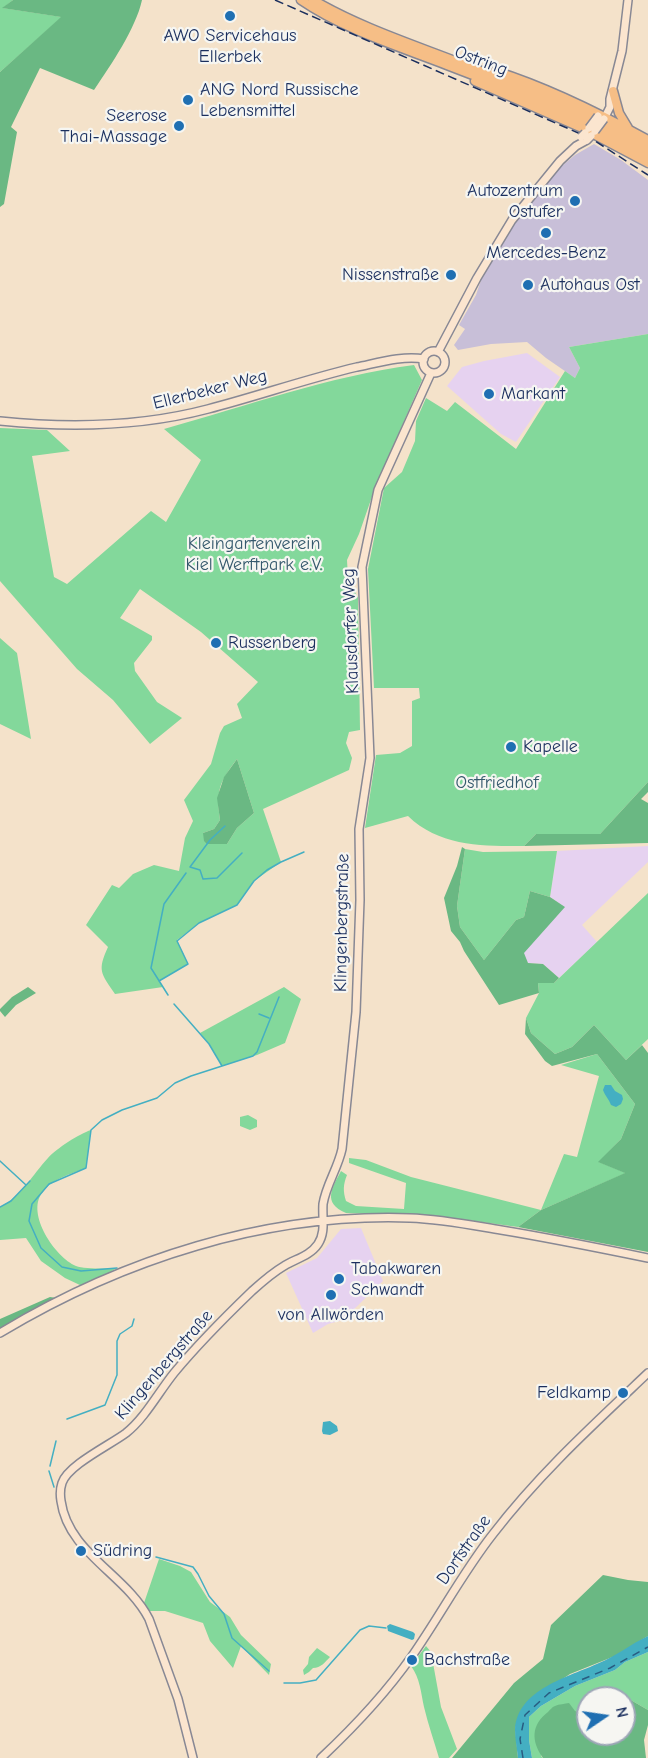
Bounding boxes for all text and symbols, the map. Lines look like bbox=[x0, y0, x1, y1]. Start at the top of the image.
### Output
marker: AWO Servicehaus Ellerbek bbox=[223, 9, 237, 23]
place label: AWO Servicehaus Ellerbek bbox=[163, 25, 297, 68]
street label: Ostring bbox=[451, 41, 511, 81]
place label: ANG Nord Russische Lebensmittel bbox=[200, 79, 358, 122]
marker: ANG Nord Russische Lebensmittel bbox=[181, 93, 195, 107]
place label: Seerose Thai-Massage bbox=[60, 105, 167, 148]
marker: Seerose Thai-Massage bbox=[172, 119, 186, 133]
place label: Autozentrum Ostufer bbox=[467, 180, 563, 222]
marker: Autozentrum Ostufer bbox=[568, 194, 582, 208]
marker: Mercedes-Benz bbox=[539, 226, 553, 240]
place label: Mercedes-Benz bbox=[486, 242, 606, 264]
place label: Nissenstraße bbox=[342, 264, 439, 286]
marker: Nissenstraße bbox=[444, 268, 458, 282]
place label: Autohaus Ost bbox=[540, 274, 640, 296]
marker: Autohaus Ost bbox=[521, 278, 535, 292]
street label: Ellerbeker Weg bbox=[151, 365, 269, 415]
place label: Markant bbox=[501, 383, 565, 405]
marker: Markant bbox=[482, 387, 496, 401]
park label: Kleingartenverein Kiel Werftpark e.V. bbox=[186, 533, 322, 576]
street label: Klausdorfer Weg bbox=[338, 568, 364, 694]
place label: Russenberg bbox=[228, 632, 317, 654]
marker: Russenberg bbox=[209, 636, 223, 650]
place label: Kapelle bbox=[523, 736, 578, 758]
marker: Kapelle bbox=[504, 740, 518, 754]
park label: Ostfriedhof bbox=[455, 772, 539, 794]
street label: Klingenbergstraße bbox=[330, 854, 354, 992]
place label: Tabakwaren Schwandt bbox=[351, 1258, 441, 1300]
marker: Tabakwaren Schwandt bbox=[332, 1272, 346, 1286]
marker: von Allwörden bbox=[324, 1288, 338, 1302]
place label: von Allwörden bbox=[278, 1304, 384, 1326]
street label: Klingenbergstraße bbox=[110, 1306, 218, 1424]
place label: Feldkamp bbox=[537, 1382, 611, 1404]
marker: Feldkamp bbox=[616, 1386, 630, 1400]
street label: Dorfstraße bbox=[432, 1511, 496, 1589]
place label: Südring bbox=[93, 1540, 152, 1562]
marker: Südring bbox=[74, 1544, 88, 1558]
place label: Bachstraße bbox=[424, 1649, 510, 1671]
marker: Bachstraße bbox=[405, 1653, 419, 1667]
north arrow bbox=[576, 1686, 636, 1746]
text: N bbox=[612, 1705, 632, 1720]

